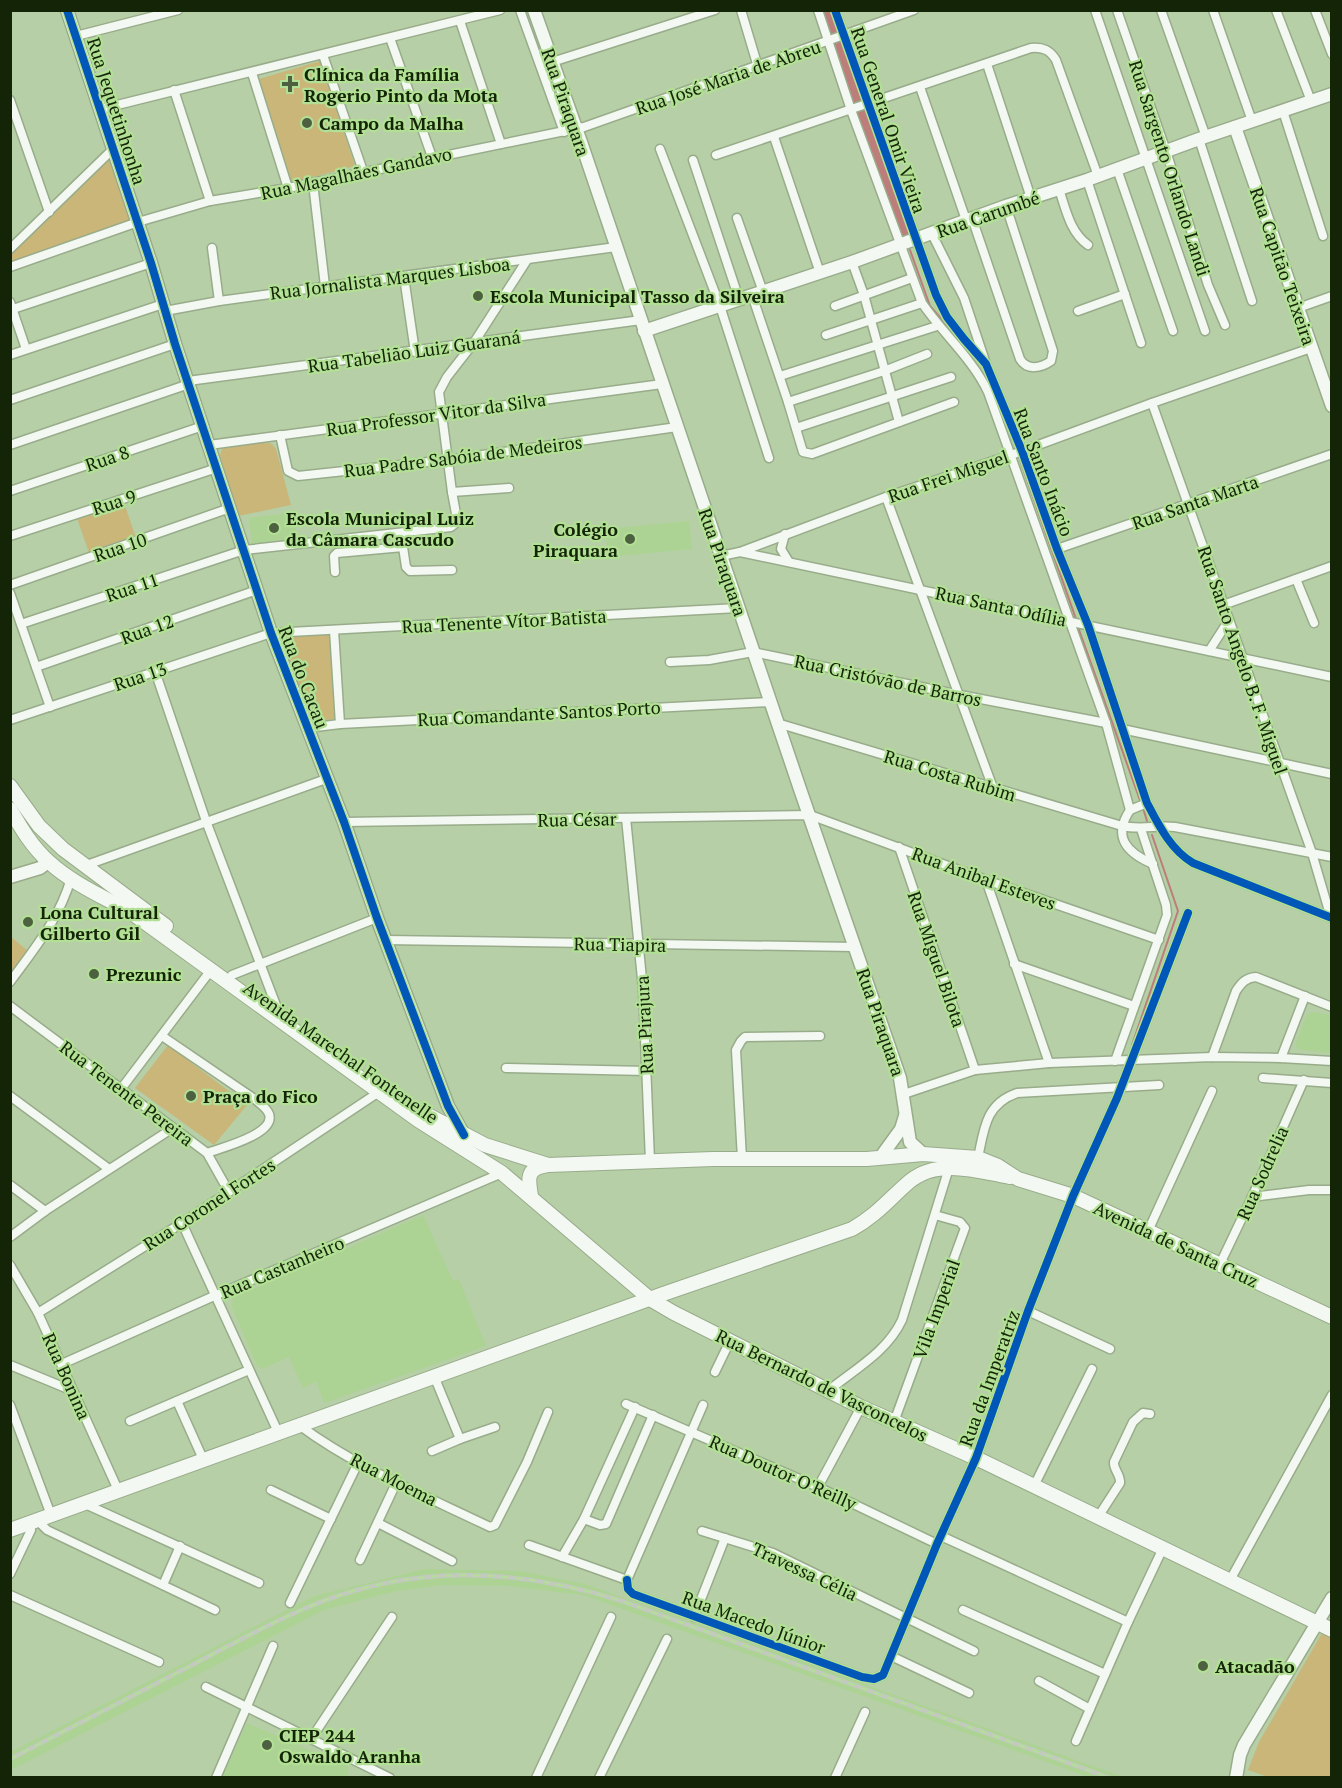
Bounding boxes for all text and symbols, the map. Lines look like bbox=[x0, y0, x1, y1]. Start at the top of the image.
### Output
street label: Rua General Omir Vieira bbox=[846, 24, 932, 216]
street label: Rua Jequetinhonha bbox=[82, 34, 152, 188]
street label: Rua José Maria de Abreu bbox=[632, 34, 824, 120]
street label: Rua Piraquara bbox=[536, 45, 596, 159]
street label: Rua Sargento Orlando Landi bbox=[1124, 57, 1216, 279]
place label: Clínica da Família Rogerio Pinto da Mota bbox=[304, 62, 498, 107]
marker: Clínica da Família Rogerio Pinto da Mota bbox=[281, 75, 299, 93]
place label: Campo da Malha bbox=[319, 111, 464, 135]
marker: Campo da Malha bbox=[300, 116, 314, 130]
street label: Rua Magalhães Gandavo bbox=[258, 141, 454, 205]
street label: Rua Capitão Teixeira bbox=[1245, 184, 1321, 348]
street label: Rua Carumbé bbox=[933, 185, 1043, 243]
street label: Rua Jornalista Marques Lisboa bbox=[269, 251, 511, 305]
place label: Escola Municipal Tasso da Silveira bbox=[490, 284, 785, 308]
marker: Escola Municipal Tasso da Silveira bbox=[471, 289, 485, 303]
street label: Rua Tabelião Luiz Guaraná bbox=[306, 324, 522, 378]
street label: Rua Professor Vitor da Silva bbox=[324, 387, 548, 441]
street label: Rua Santo Inácio bbox=[1009, 404, 1080, 540]
street label: Rua Padre Sabóia de Medeiros bbox=[342, 429, 584, 483]
street label: Rua 8 bbox=[82, 439, 132, 477]
street label: Rua Frei Miguel bbox=[884, 444, 1012, 508]
street label: Rua Santa Marta bbox=[1129, 469, 1261, 535]
street label: Rua 9 bbox=[89, 484, 139, 520]
street label: Rua Piraquara bbox=[693, 505, 753, 619]
place label: Escola Municipal Luiz da Câmara Cascudo bbox=[286, 506, 474, 551]
place label: Colégio Piraquara bbox=[533, 517, 618, 562]
marker: Escola Municipal Luiz da Câmara Cascudo bbox=[267, 521, 281, 535]
street label: Rua 10 bbox=[90, 527, 150, 567]
marker: Colégio Piraquara bbox=[623, 532, 637, 546]
street label: Rua Santo Angelo B. F. Miguel bbox=[1193, 543, 1293, 777]
street label: Rua 11 bbox=[102, 567, 162, 607]
street label: Rua Santa Odília bbox=[933, 580, 1069, 632]
street label: Rua Tenente Vítor Batista bbox=[401, 604, 607, 638]
street label: Rua 12 bbox=[117, 608, 177, 650]
street label: Rua do Cacau bbox=[273, 622, 335, 732]
street label: Rua Cristóvão de Barros bbox=[792, 648, 984, 712]
street label: Rua 13 bbox=[110, 656, 170, 696]
street label: Rua Comandante Santos Porto bbox=[417, 695, 661, 731]
street label: Rua Costa Rubim bbox=[881, 744, 1019, 807]
street label: Rua César bbox=[537, 806, 617, 832]
street label: Rua Anibal Esteves bbox=[909, 841, 1059, 915]
street label: Rua Miguel Bilota bbox=[902, 888, 972, 1030]
place label: Lona Cultural Gilberto Gil bbox=[40, 900, 159, 945]
marker: Lona Cultural Gilberto Gil bbox=[21, 915, 35, 929]
street label: Rua Tiapira bbox=[574, 931, 666, 957]
place label: Prezunic bbox=[106, 962, 182, 986]
street label: Rua Piraquara bbox=[851, 965, 911, 1079]
marker: Prezunic bbox=[87, 967, 101, 981]
street label: Avenida Marechal Fontenelle bbox=[239, 975, 443, 1129]
street label: Rua Pirajura bbox=[629, 975, 659, 1075]
street label: Rua Tenente Pereira bbox=[55, 1035, 199, 1151]
place label: Praça do Fico bbox=[203, 1084, 318, 1108]
marker: Praça do Fico bbox=[184, 1089, 198, 1103]
street label: Rua Sodrelia bbox=[1231, 1122, 1293, 1224]
street label: Rua Coronel Fortes bbox=[138, 1152, 280, 1256]
street label: Avenida de Santa Cruz bbox=[1090, 1195, 1262, 1293]
street label: Rua Castanheiro bbox=[217, 1230, 348, 1304]
street label: Vila Imperial bbox=[907, 1256, 965, 1362]
street label: Rua da Imperatriz bbox=[953, 1306, 1025, 1450]
street label: Rua Bernardo de Vasconcelos bbox=[712, 1323, 932, 1447]
street label: Rua Bonina bbox=[37, 1329, 97, 1423]
street label: Rua Doutor O'Reilly bbox=[706, 1429, 861, 1516]
street label: Rua Moema bbox=[346, 1447, 442, 1511]
street label: Travessa Célia bbox=[748, 1536, 862, 1606]
street label: Rua Macedo Júnior bbox=[679, 1585, 829, 1659]
place label: Atacadão bbox=[1215, 1654, 1295, 1678]
marker: Atacadão bbox=[1196, 1659, 1210, 1673]
place label: CIEP 244 Oswaldo Aranha bbox=[279, 1723, 421, 1768]
marker: CIEP 244 Oswaldo Aranha bbox=[260, 1738, 274, 1752]

